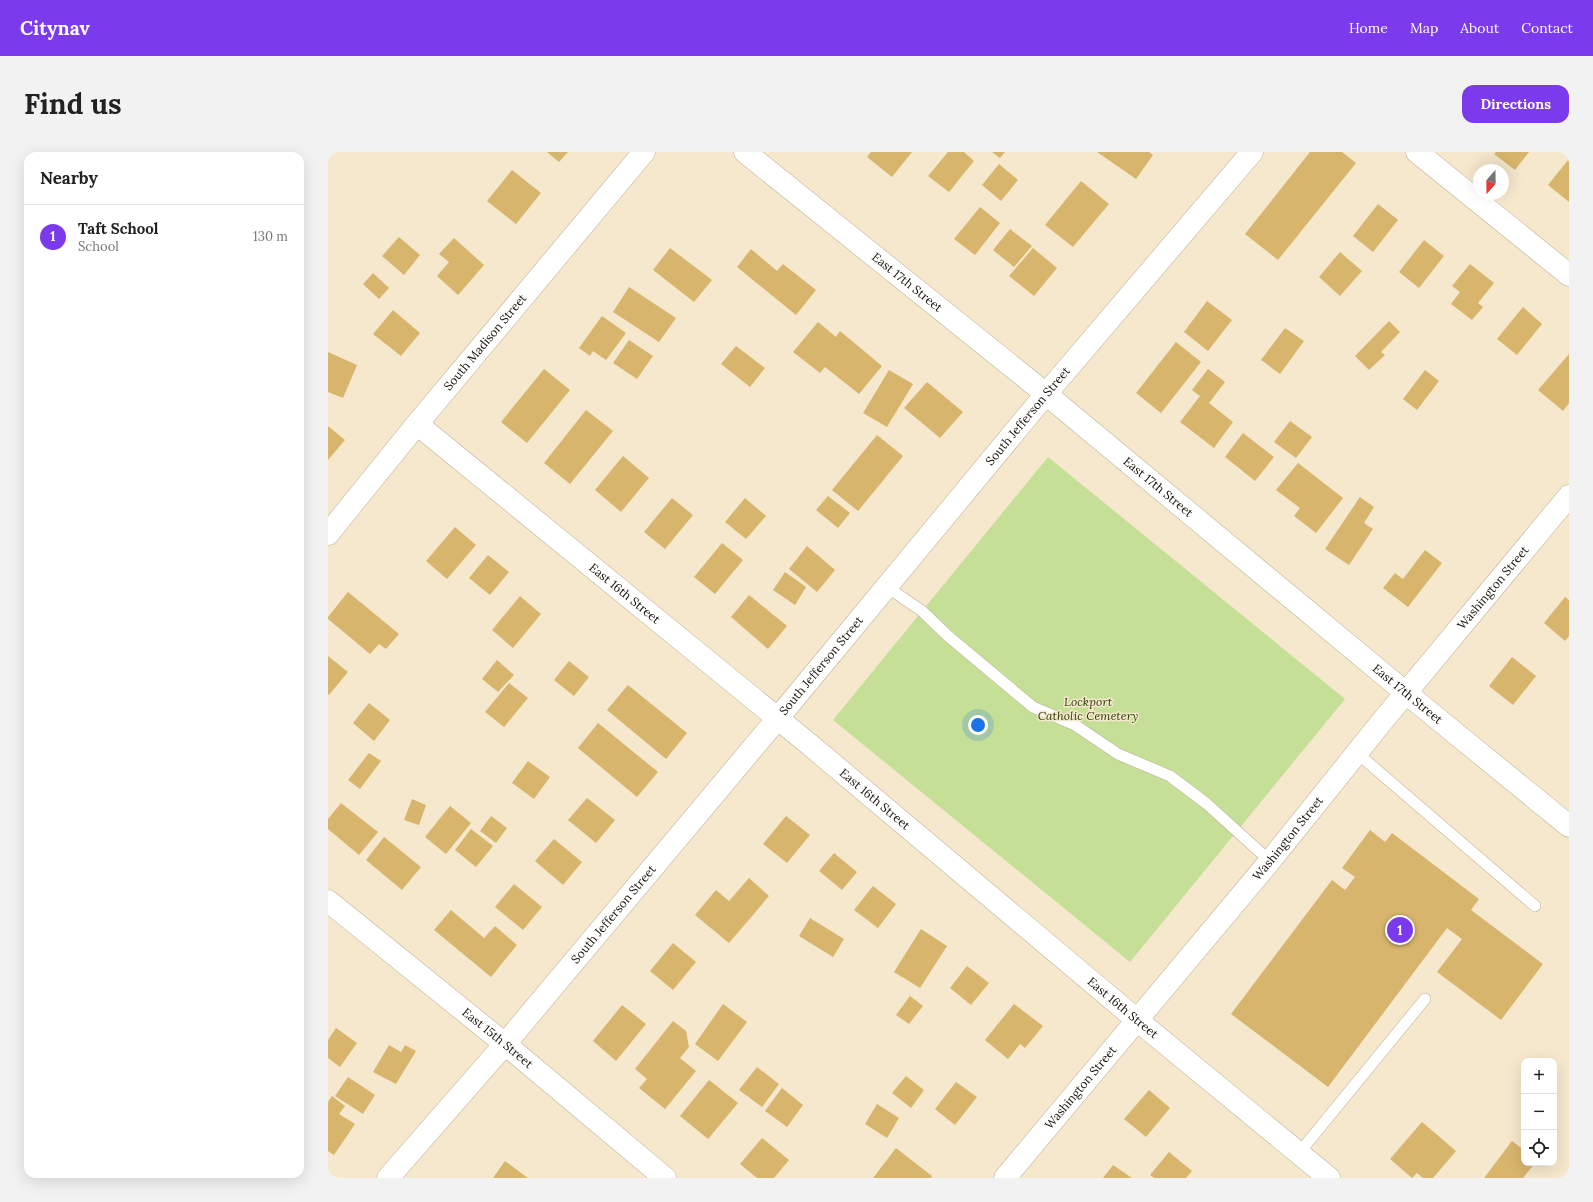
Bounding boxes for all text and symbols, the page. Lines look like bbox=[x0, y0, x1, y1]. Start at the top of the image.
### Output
text: Citynav bbox=[20, 16, 90, 40]
text: Home bbox=[1349, 19, 1388, 37]
text: Map bbox=[1410, 19, 1438, 37]
text: About bbox=[1460, 19, 1499, 37]
text: Contact bbox=[1521, 19, 1573, 37]
button: Directions bbox=[1462, 85, 1569, 123]
text: Find us bbox=[24, 86, 122, 122]
north arrow bbox=[1473, 164, 1509, 200]
text: Nearby bbox=[40, 167, 98, 189]
text: Taft School bbox=[78, 219, 158, 238]
text: 1 bbox=[50, 228, 56, 245]
text: 130 m bbox=[253, 228, 288, 245]
text: School bbox=[78, 238, 119, 255]
street label: East 17th Street bbox=[869, 249, 946, 315]
street label: South Madison Street bbox=[440, 290, 530, 393]
street label: South Jefferson Street bbox=[982, 363, 1073, 468]
street label: East 17th Street bbox=[1121, 453, 1197, 520]
street label: Washington Street bbox=[1454, 542, 1532, 632]
street label: East 16th Street bbox=[586, 560, 664, 627]
street label: South Jefferson Street bbox=[776, 613, 866, 718]
street label: East 17th Street bbox=[1370, 661, 1446, 727]
park label: Lockport Catholic Cemetery bbox=[1038, 694, 1138, 723]
your location bbox=[968, 715, 988, 735]
street label: East 16th Street bbox=[837, 765, 914, 833]
street label: Washington Street bbox=[1249, 793, 1326, 883]
street label: South Jefferson Street bbox=[568, 861, 659, 966]
pin: 1 bbox=[1387, 915, 1413, 945]
street label: East 16th Street bbox=[1085, 974, 1162, 1042]
street label: East 15th Street bbox=[459, 1004, 536, 1071]
street label: Washington Street bbox=[1041, 1042, 1120, 1132]
map controls bbox=[1521, 1058, 1557, 1166]
button: + bbox=[1521, 1058, 1557, 1094]
button: − bbox=[1521, 1094, 1557, 1130]
button: locate bbox=[1521, 1130, 1557, 1166]

